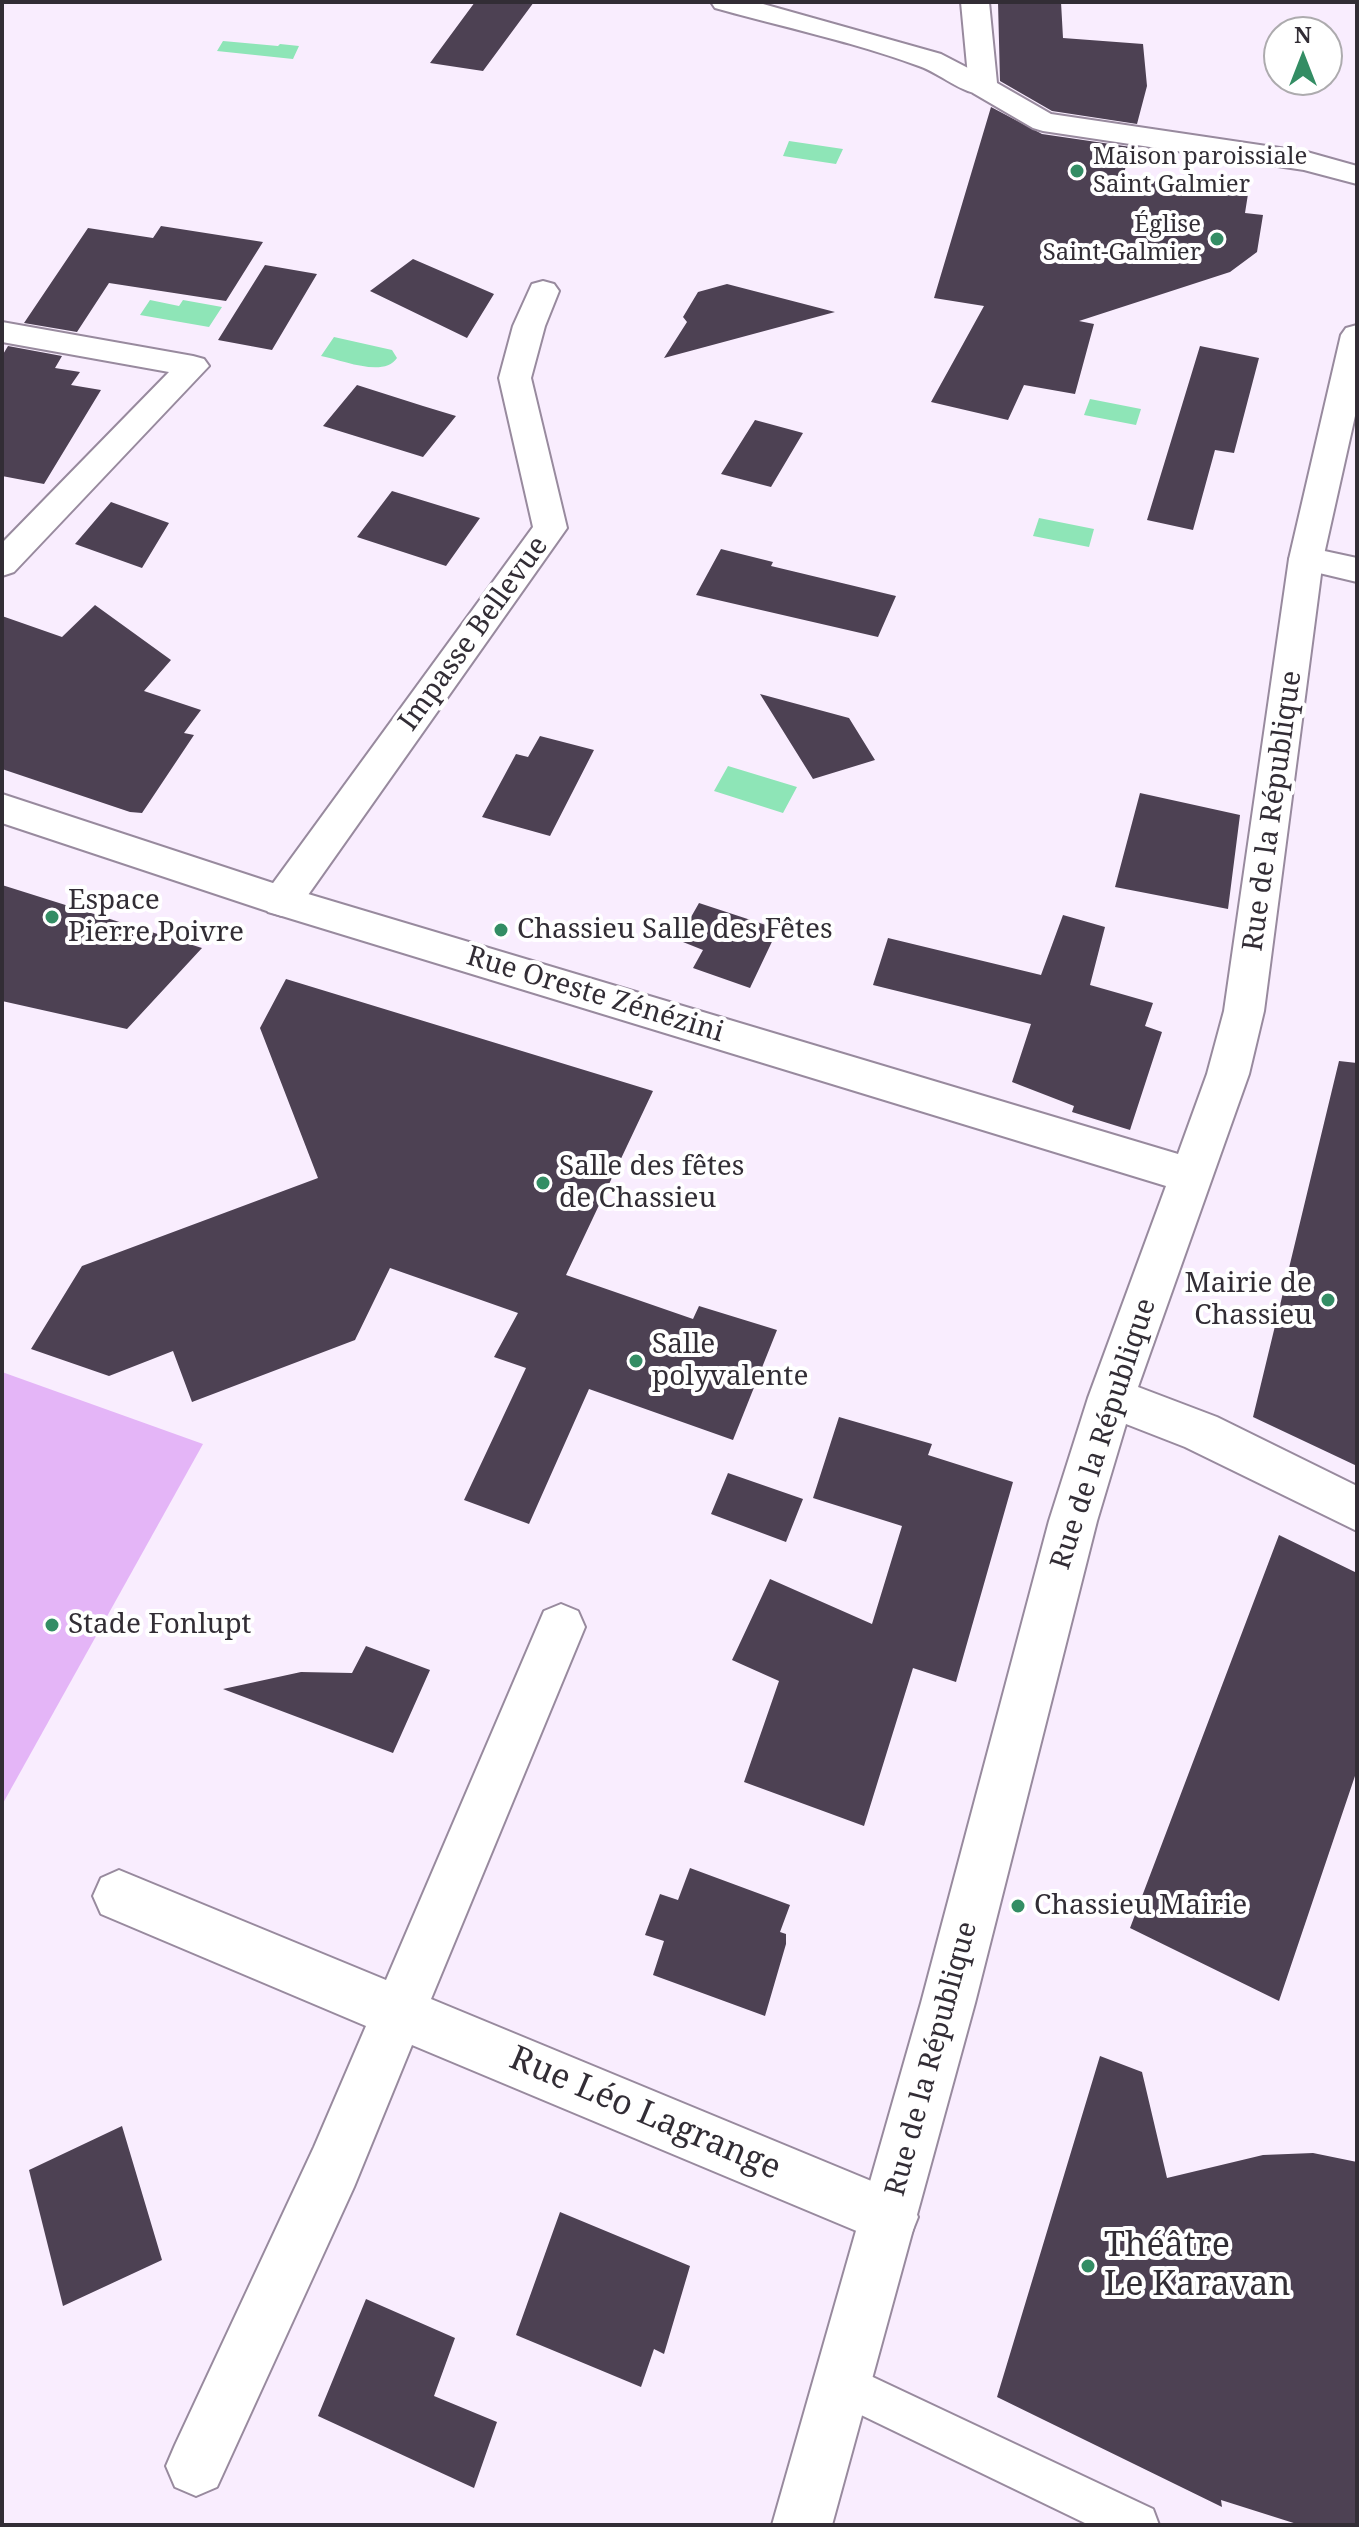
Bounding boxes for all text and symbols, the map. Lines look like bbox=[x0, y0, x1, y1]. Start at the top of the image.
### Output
north arrow bbox=[1263, 16, 1343, 96]
text: N bbox=[1294, 19, 1312, 49]
place label: Maison paroissiale Saint Galmier bbox=[1093, 143, 1307, 199]
marker: Maison paroissiale Saint Galmier bbox=[1068, 162, 1086, 180]
place label: Église Saint-Galmier bbox=[1043, 211, 1201, 267]
marker: Église Saint-Galmier bbox=[1208, 230, 1226, 248]
street label: Impasse Bellevue bbox=[392, 530, 556, 738]
street label: Rue de la République bbox=[1237, 669, 1309, 953]
place label: Espace Pierre Poivre bbox=[68, 884, 244, 950]
marker: Espace Pierre Poivre bbox=[43, 908, 61, 926]
place label: Chassieu Salle des Fêtes bbox=[517, 913, 833, 947]
marker: Chassieu Salle des Fêtes bbox=[492, 921, 510, 939]
street label: Rue Oreste Zénézini bbox=[462, 940, 728, 1050]
place label: Salle des fêtes de Chassieu bbox=[559, 1150, 744, 1216]
marker: Salle des fêtes de Chassieu bbox=[534, 1174, 552, 1192]
place label: Mairie de Chassieu bbox=[1184, 1267, 1312, 1333]
marker: Mairie de Chassieu bbox=[1319, 1291, 1337, 1309]
street label: Rue de la République bbox=[1044, 1294, 1164, 1574]
place label: Salle polyvalente bbox=[652, 1328, 808, 1394]
marker: Salle polyvalente bbox=[627, 1352, 645, 1370]
place label: Stade Fonlupt bbox=[68, 1608, 251, 1642]
marker: Stade Fonlupt bbox=[43, 1616, 61, 1634]
place label: Chassieu Mairie bbox=[1034, 1889, 1247, 1923]
marker: Chassieu Mairie bbox=[1009, 1897, 1027, 1915]
street label: Rue de la République bbox=[879, 1918, 985, 2200]
street label: Rue Léo Lagrange bbox=[503, 2039, 787, 2189]
place label: Théâtre Le Karavan bbox=[1104, 2226, 1290, 2306]
marker: Théâtre Le Karavan bbox=[1079, 2257, 1097, 2275]

